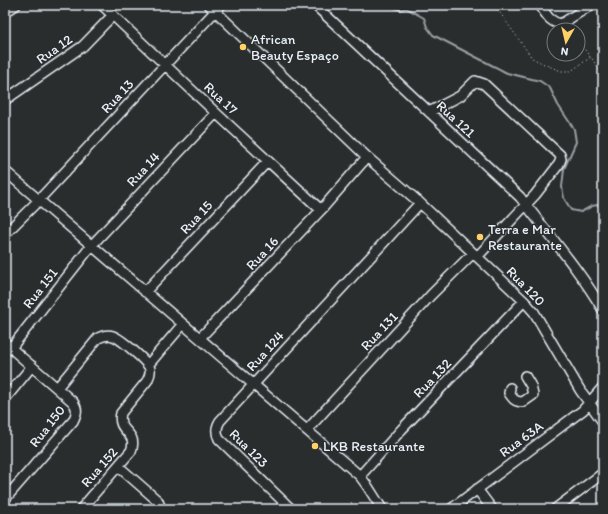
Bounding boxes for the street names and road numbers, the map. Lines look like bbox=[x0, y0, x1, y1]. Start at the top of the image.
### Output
street label: Rua 12 bbox=[33, 31, 76, 68]
street label: Rua 13 bbox=[97, 76, 138, 117]
street label: Rua 17 bbox=[200, 79, 241, 118]
street label: Rua 121 bbox=[433, 97, 479, 142]
street label: Rua 14 bbox=[123, 148, 164, 190]
street label: Rua 15 bbox=[176, 197, 216, 238]
street label: Rua 16 bbox=[242, 233, 282, 274]
street label: Rua 120 bbox=[503, 263, 549, 310]
street label: Rua 151 bbox=[19, 264, 62, 312]
street label: Rua 131 bbox=[357, 308, 402, 354]
street label: Rua 124 bbox=[243, 327, 288, 375]
street label: Rua 132 bbox=[410, 355, 455, 401]
street label: Rua 150 bbox=[26, 402, 69, 451]
street label: Rua 63A bbox=[496, 418, 547, 461]
street label: Rua 123 bbox=[226, 425, 272, 471]
street label: Rua 152 bbox=[77, 443, 122, 491]

